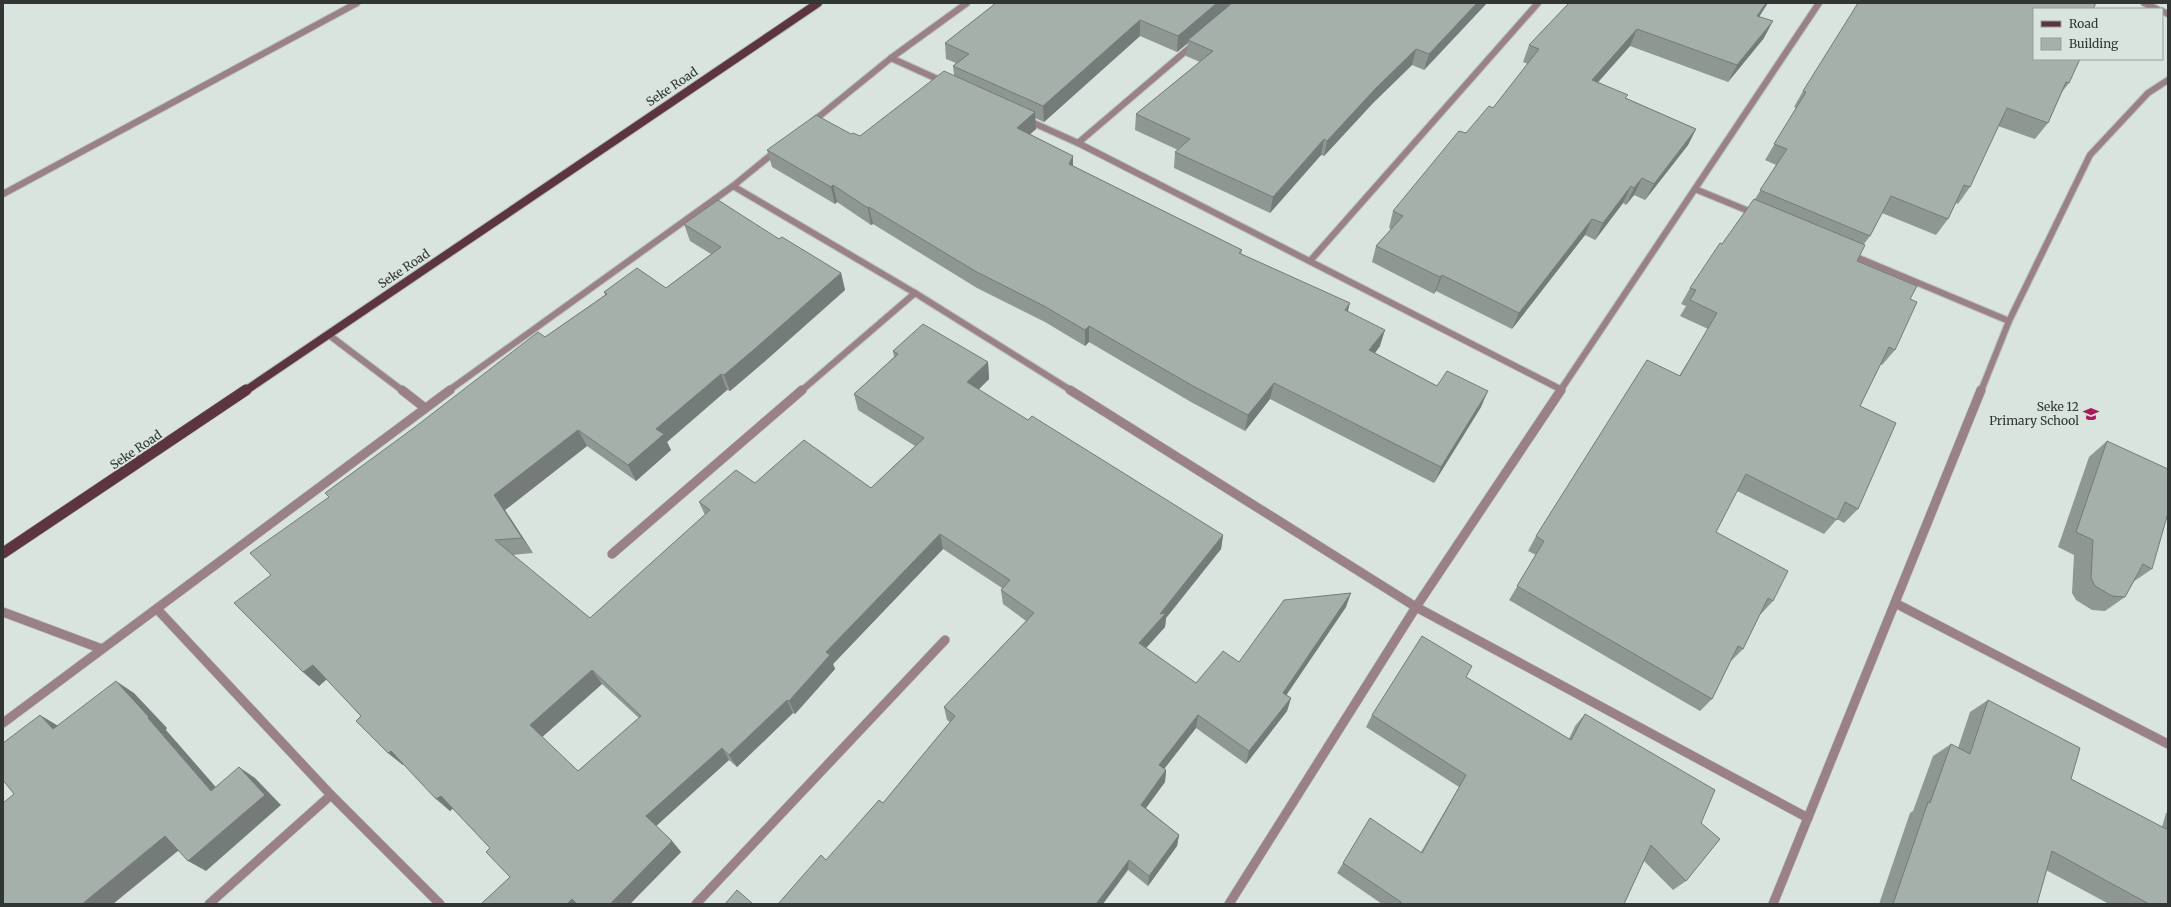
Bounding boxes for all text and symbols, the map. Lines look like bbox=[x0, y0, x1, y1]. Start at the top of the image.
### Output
legend bbox=[2033, 8, 2163, 60]
text: Road bbox=[2069, 16, 2098, 31]
text: Building bbox=[2069, 36, 2119, 51]
street label: Seke Road bbox=[643, 64, 700, 109]
street label: Seke Road bbox=[375, 246, 432, 291]
place label: Seke 12 Primary School bbox=[1989, 399, 2079, 428]
school or university icon: Seke 12 Primary School bbox=[2082, 405, 2100, 423]
street label: Seke Road bbox=[107, 427, 164, 472]

